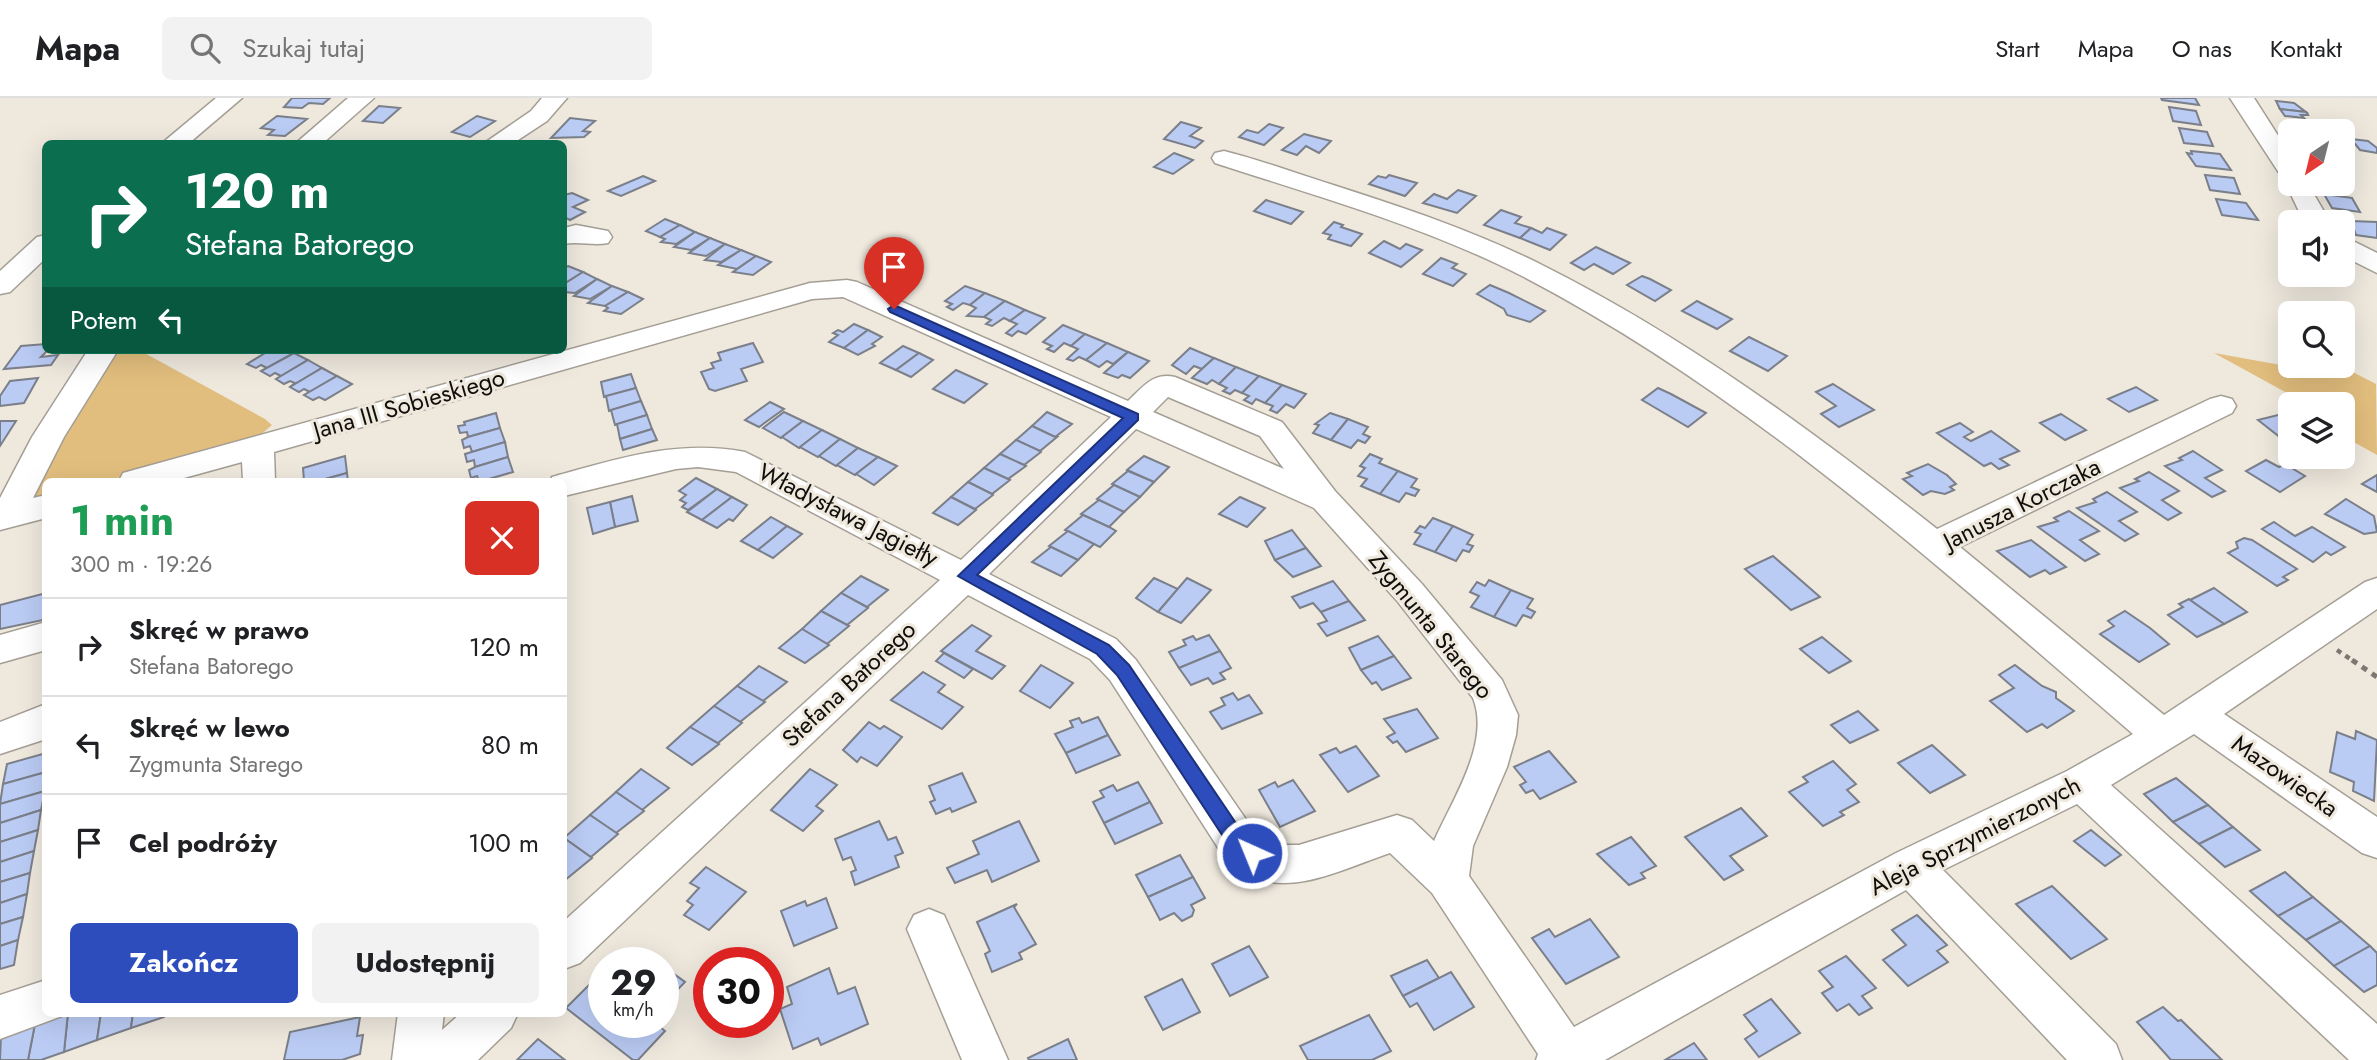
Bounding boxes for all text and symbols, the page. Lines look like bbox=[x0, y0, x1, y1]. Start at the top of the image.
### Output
search box bbox=[162, 17, 652, 80]
text: Mapa bbox=[35, 25, 120, 72]
icon: search bbox=[186, 29, 224, 67]
text: Szukaj tutaj bbox=[242, 29, 365, 67]
text: Start bbox=[1995, 31, 2040, 66]
text: Mapa bbox=[2078, 31, 2134, 66]
text: O nas bbox=[2172, 31, 2232, 66]
text: Kontakt bbox=[2270, 31, 2342, 66]
north arrow bbox=[2278, 119, 2356, 196]
map controls bbox=[2278, 119, 2355, 469]
text: 120 m bbox=[185, 156, 329, 226]
icon: right bbox=[70, 168, 161, 259]
button: sound bbox=[2278, 210, 2355, 287]
text: Stefana Batorego bbox=[185, 221, 414, 267]
pin bbox=[864, 237, 924, 309]
icon: arrive bbox=[875, 248, 913, 286]
text: Potem bbox=[70, 301, 138, 339]
icon: left bbox=[152, 301, 190, 339]
button: search bbox=[2278, 301, 2355, 378]
street label: Jana III Sobieskiego bbox=[306, 359, 509, 448]
button: layers bbox=[2278, 392, 2355, 469]
street label: Janusza Korczaka bbox=[1935, 449, 2106, 560]
street label: Władysława Jagiełły bbox=[752, 454, 945, 575]
text: 1 min bbox=[70, 490, 174, 551]
button: close bbox=[465, 501, 539, 575]
street label: Zygmunta Starego bbox=[1361, 543, 1502, 706]
text: 300 m · 19:26 bbox=[70, 547, 213, 581]
text: Skręć w prawo bbox=[129, 611, 309, 649]
street label: Stefana Batorego bbox=[774, 612, 923, 755]
icon: right bbox=[70, 628, 108, 666]
text: 120 m bbox=[469, 628, 539, 666]
text: Stefana Batorego bbox=[129, 649, 294, 683]
text: Skręć w lewo bbox=[129, 709, 290, 747]
icon: left bbox=[70, 726, 108, 764]
text: 80 m bbox=[481, 726, 539, 764]
street label: Mazowiecka bbox=[2225, 726, 2346, 825]
text: Zygmunta Starego bbox=[129, 747, 303, 781]
street label: Aleja Sprzymierzonych bbox=[1863, 767, 2087, 904]
position arrow bbox=[1215, 816, 1289, 890]
icon: arrive bbox=[70, 824, 108, 862]
text: Cel podróży bbox=[129, 824, 277, 862]
text: 100 m bbox=[468, 824, 539, 862]
button: Zakończ bbox=[70, 923, 298, 1003]
button: Udostępnij bbox=[312, 923, 539, 1003]
speed limit sign: 30 bbox=[693, 947, 784, 1038]
text: 29 bbox=[610, 958, 657, 1008]
text: km/h bbox=[613, 997, 654, 1023]

